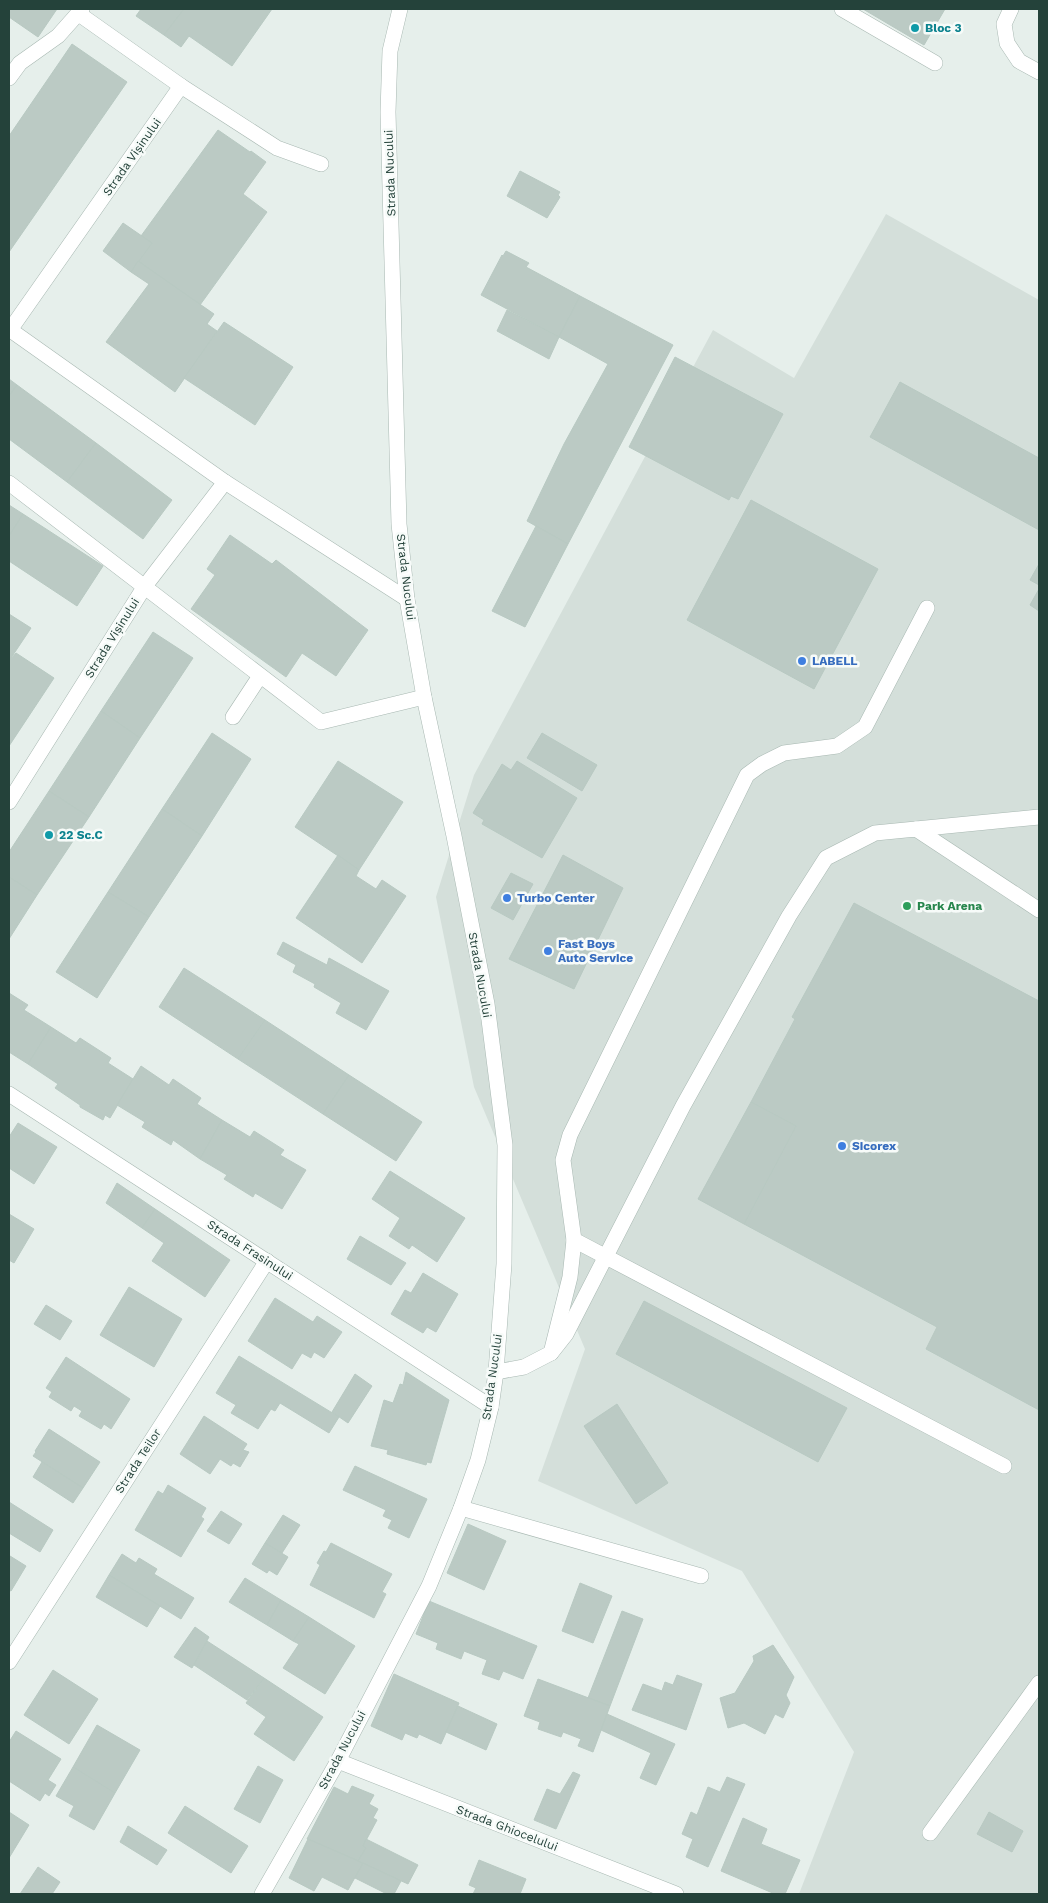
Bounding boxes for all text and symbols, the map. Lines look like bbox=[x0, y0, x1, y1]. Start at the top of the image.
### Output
place label: Bloc 3 bbox=[925, 21, 962, 35]
marker: Bloc 3 bbox=[909, 22, 921, 34]
street label: Strada Vișinului bbox=[100, 115, 164, 199]
street label: Strada Nucului bbox=[381, 129, 399, 217]
street label: Strada Nucului bbox=[394, 533, 418, 621]
street label: Strada Vișinului bbox=[82, 595, 142, 681]
place label: LABELL bbox=[812, 654, 858, 668]
marker: LABELL bbox=[796, 655, 808, 667]
place label: 22 Sc.C bbox=[59, 828, 103, 842]
marker: 22 Sc.C bbox=[43, 829, 55, 841]
place label: Turbo Center bbox=[517, 891, 596, 905]
marker: Turbo Center bbox=[501, 892, 513, 904]
place label: Park Arena bbox=[917, 899, 982, 913]
marker: Park Arena bbox=[901, 900, 913, 912]
street label: Strada Nucului bbox=[466, 931, 494, 1019]
place label: Fast Boys Auto Service bbox=[558, 937, 633, 965]
marker: Fast Boys Auto Service bbox=[542, 945, 554, 957]
place label: Sicorex bbox=[852, 1139, 896, 1153]
marker: Sicorex bbox=[836, 1140, 848, 1152]
street label: Strada Frasinului bbox=[205, 1217, 295, 1283]
street label: Strada Nucului bbox=[479, 1333, 505, 1421]
street label: Strada Teilor bbox=[112, 1426, 164, 1496]
street label: Strada Nucului bbox=[315, 1708, 369, 1792]
street label: Strada Ghiocelului bbox=[454, 1802, 560, 1854]

